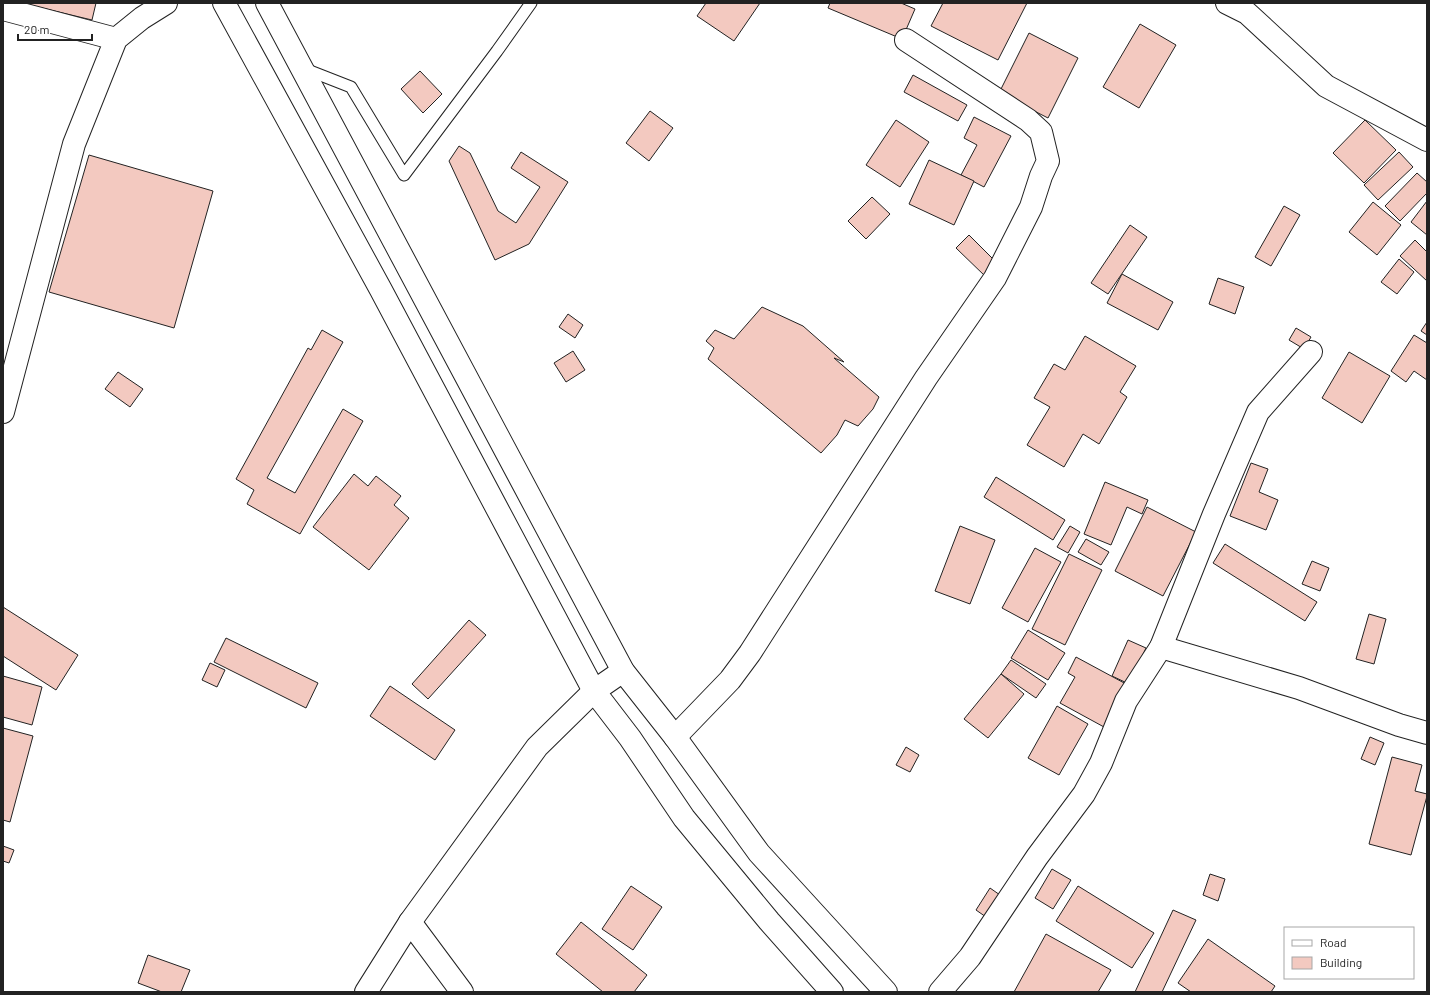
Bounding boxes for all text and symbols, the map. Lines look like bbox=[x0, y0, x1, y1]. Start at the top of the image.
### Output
scale bar bbox=[18, 16, 92, 42]
text: 20 m bbox=[24, 22, 50, 36]
legend bbox=[1284, 927, 1414, 979]
text: Road bbox=[1320, 935, 1347, 949]
text: Building bbox=[1320, 955, 1362, 969]

